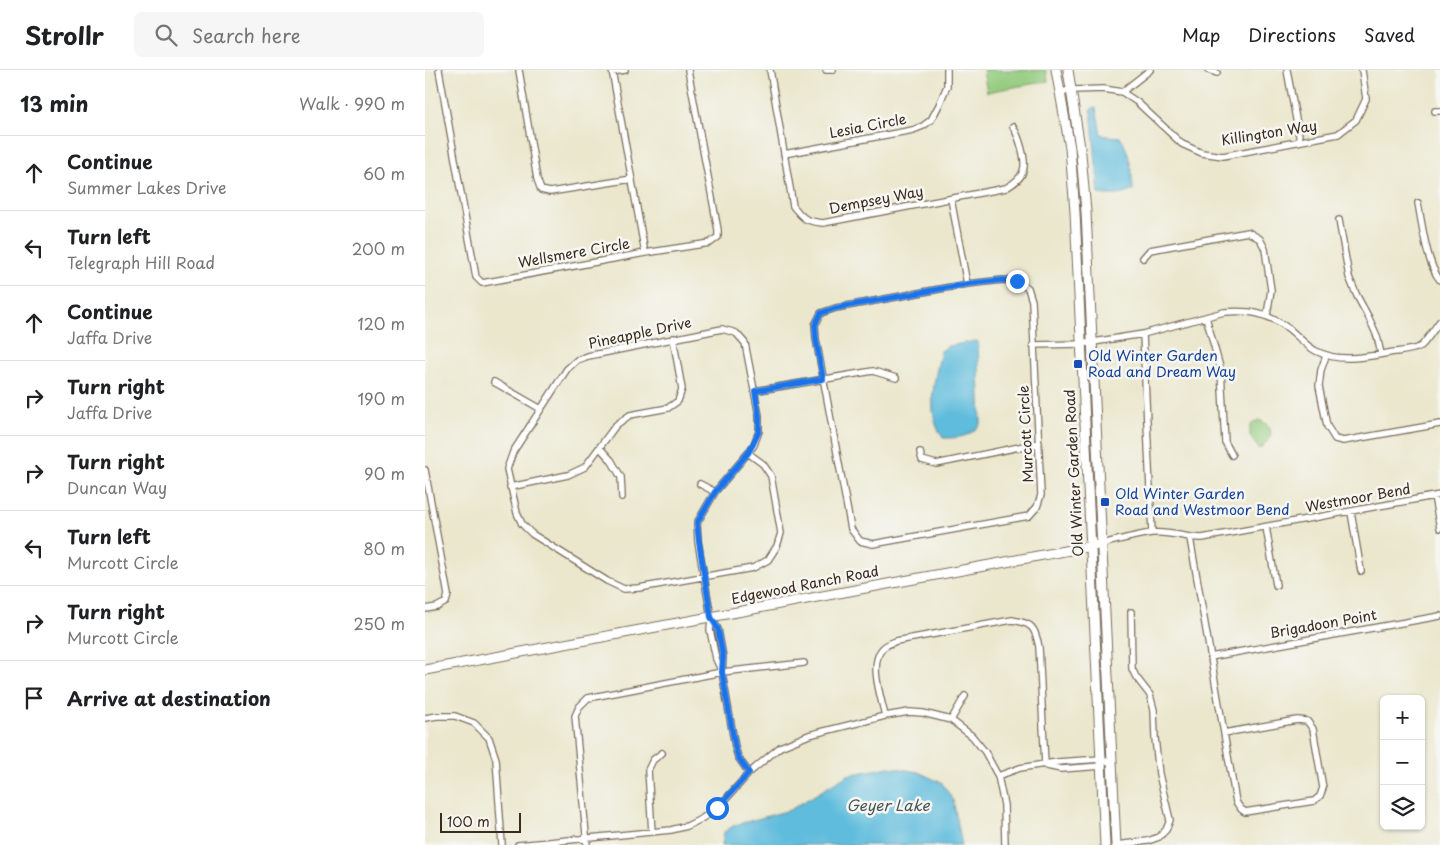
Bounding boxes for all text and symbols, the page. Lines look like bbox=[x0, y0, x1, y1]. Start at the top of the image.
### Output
search box bbox=[134, 12, 484, 57]
text: Strollr bbox=[25, 17, 104, 53]
icon: search bbox=[152, 21, 180, 49]
text: Search here bbox=[192, 21, 301, 49]
text: Map bbox=[1182, 21, 1220, 48]
text: Directions bbox=[1248, 21, 1336, 48]
text: Saved bbox=[1364, 21, 1415, 48]
text: 13 min bbox=[20, 87, 88, 119]
text: Walk · 990 m bbox=[299, 91, 405, 115]
street label: Lesia Circle bbox=[828, 108, 908, 143]
street label: Killington Way bbox=[1219, 115, 1318, 150]
text: Continue bbox=[67, 147, 153, 175]
icon: ahead bbox=[20, 159, 48, 187]
text: 60 m bbox=[363, 161, 405, 185]
text: Summer Lakes Drive bbox=[67, 175, 227, 199]
street label: Dempsey Way bbox=[827, 180, 925, 219]
text: Turn left bbox=[67, 222, 151, 250]
street label: Wellsmere Circle bbox=[517, 232, 631, 273]
icon: left bbox=[20, 234, 48, 262]
text: 200 m bbox=[352, 236, 405, 260]
text: Telegraph Hill Road bbox=[67, 250, 215, 274]
route end bbox=[1006, 270, 1029, 293]
text: Continue bbox=[67, 297, 153, 325]
icon: ahead bbox=[20, 309, 48, 337]
text: 120 m bbox=[358, 311, 405, 335]
street label: Pineapple Drive bbox=[586, 311, 693, 354]
text: Jaffa Drive bbox=[67, 325, 152, 349]
place label: Old Winter Garden Road and Dream Way bbox=[1088, 345, 1236, 382]
marker: Old Winter Garden Road and Dream Way bbox=[1072, 358, 1084, 370]
text: Turn right bbox=[67, 372, 165, 400]
icon: right bbox=[20, 384, 48, 412]
street label: Murcott Circle bbox=[1012, 385, 1039, 483]
text: 190 m bbox=[357, 386, 405, 410]
street label: Old Winter Garden Road bbox=[1059, 389, 1088, 557]
text: Jaffa Drive bbox=[67, 400, 152, 424]
text: Turn right bbox=[67, 447, 165, 475]
icon: right bbox=[20, 459, 48, 487]
text: 90 m bbox=[364, 461, 405, 485]
text: Duncan Way bbox=[67, 475, 167, 499]
street label: Westmoor Bend bbox=[1304, 478, 1412, 517]
place label: Old Winter Garden Road and Westmoor Bend bbox=[1115, 483, 1289, 520]
marker: Old Winter Garden Road and Westmoor Bend bbox=[1099, 496, 1111, 508]
text: Turn left bbox=[67, 522, 151, 550]
icon: left bbox=[20, 534, 48, 562]
text: 80 m bbox=[363, 536, 405, 560]
text: Murcott Circle bbox=[67, 550, 179, 574]
street label: Edgewood Ranch Road bbox=[729, 560, 880, 609]
text: Turn right bbox=[67, 597, 165, 625]
street label: Brigadoon Point bbox=[1268, 604, 1378, 643]
icon: right bbox=[20, 609, 48, 637]
text: 250 m bbox=[354, 611, 405, 635]
text: Murcott Circle bbox=[67, 625, 179, 649]
icon: arrive bbox=[20, 684, 48, 712]
text: Arrive at destination bbox=[67, 684, 271, 712]
map controls bbox=[1380, 695, 1425, 830]
button: + bbox=[1380, 695, 1425, 740]
button: − bbox=[1380, 740, 1425, 785]
button: layers bbox=[1380, 785, 1425, 830]
water label: Geyer Lake bbox=[847, 793, 931, 816]
route start bbox=[706, 797, 729, 820]
scale bar bbox=[440, 810, 521, 833]
text: 100 m bbox=[447, 811, 490, 832]

